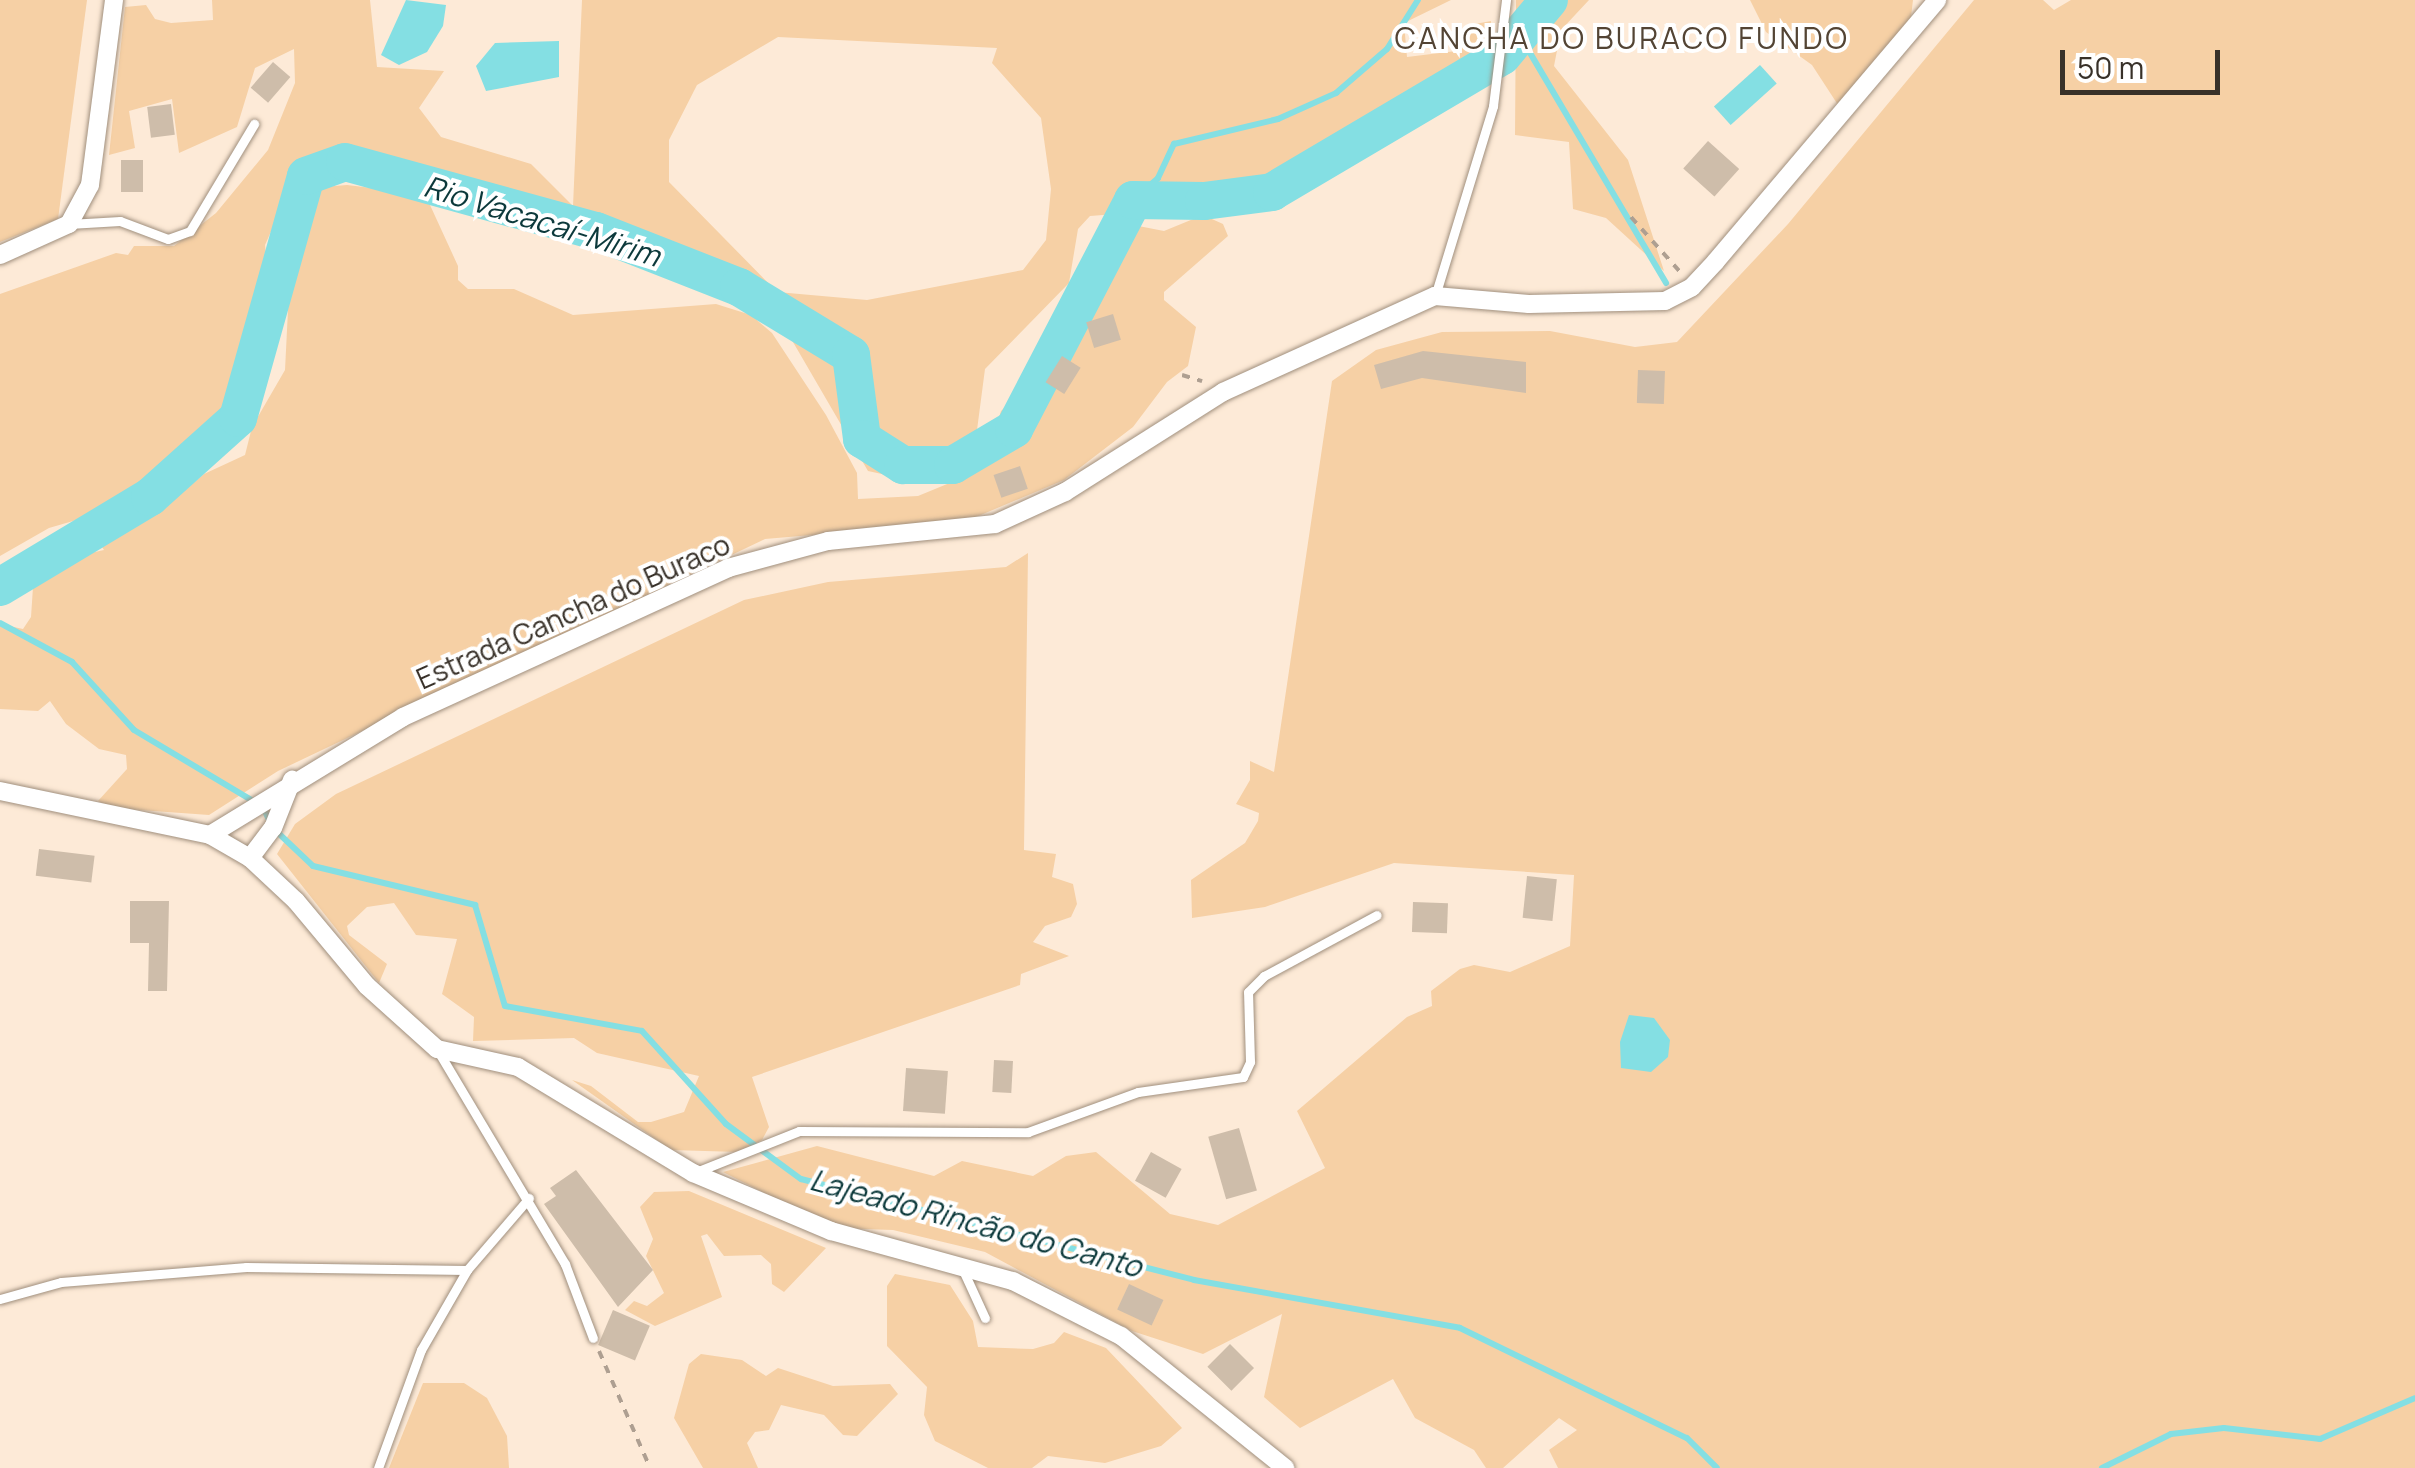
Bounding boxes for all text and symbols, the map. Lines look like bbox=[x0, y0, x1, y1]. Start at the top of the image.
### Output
district label: CANCHA DO BURACO FUNDO bbox=[1395, 20, 1849, 56]
scale bar bbox=[2065, 30, 2225, 92]
text: 50 m bbox=[2077, 47, 2144, 88]
water label: Rio Vacacaí-Mirim bbox=[420, 168, 664, 274]
street label: Estrada Cancha do Buraco bbox=[411, 527, 735, 695]
water label: Lajeado Rincão do Canto bbox=[806, 1161, 1146, 1285]

